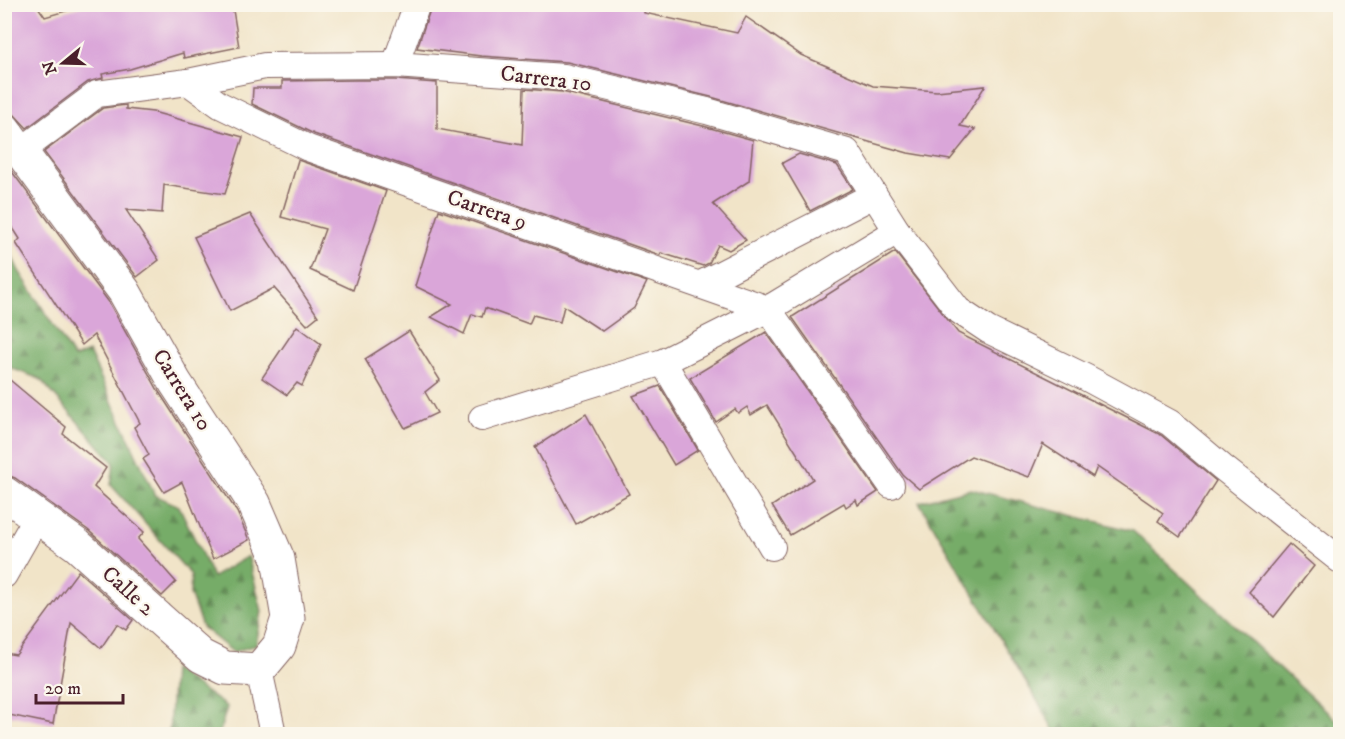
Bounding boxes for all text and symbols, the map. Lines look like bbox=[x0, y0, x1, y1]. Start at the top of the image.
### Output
north arrow bbox=[33, 33, 93, 93]
text: N bbox=[38, 58, 61, 77]
street label: Carrera 10 bbox=[499, 60, 593, 98]
street label: Carrera 9 bbox=[444, 184, 530, 236]
street label: Carrera 10 bbox=[146, 344, 218, 436]
street label: Calle 2 bbox=[96, 560, 160, 622]
scale bar bbox=[36, 667, 123, 705]
text: 20 m bbox=[45, 678, 81, 700]

